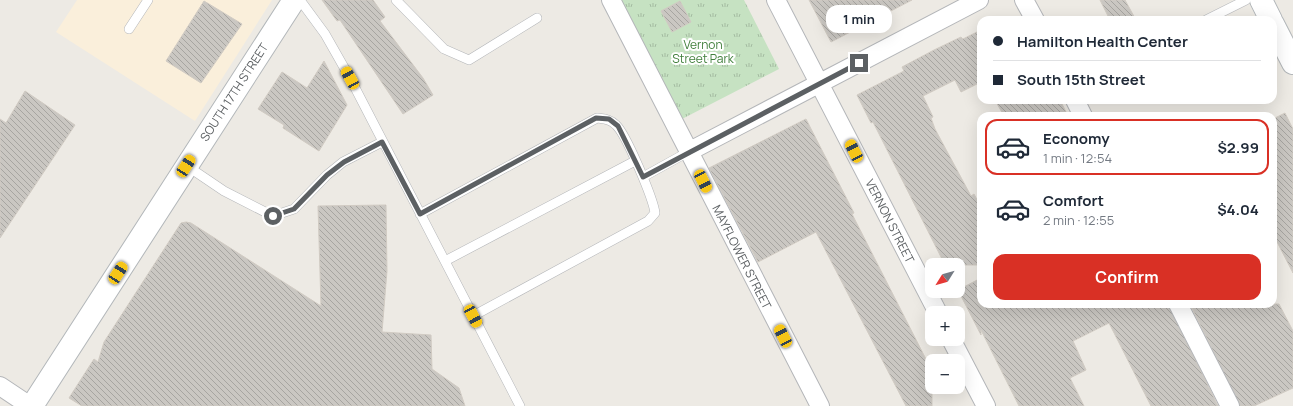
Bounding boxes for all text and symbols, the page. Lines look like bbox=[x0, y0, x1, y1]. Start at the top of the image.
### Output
callout: 1 min bbox=[826, 5, 892, 33]
text: 1 min bbox=[843, 10, 875, 28]
text: Hamilton Health Center bbox=[1017, 31, 1188, 52]
park label: Vernon Street Park bbox=[672, 36, 735, 67]
street label: SOUTH 17TH STREET bbox=[196, 39, 273, 144]
route end bbox=[850, 54, 868, 72]
car bbox=[339, 65, 361, 91]
text: South 15th Street bbox=[1017, 69, 1145, 90]
text: Economy bbox=[1043, 128, 1110, 149]
icon: car bbox=[995, 129, 1031, 165]
text: $2.99 bbox=[1217, 137, 1259, 158]
car bbox=[843, 138, 865, 164]
text: 1 min · 12:54 bbox=[1043, 149, 1112, 167]
car bbox=[174, 153, 198, 179]
car bbox=[692, 168, 714, 194]
street label: VERNON STREET bbox=[862, 176, 919, 267]
text: Comfort bbox=[1043, 190, 1104, 211]
icon: car bbox=[995, 191, 1031, 227]
text: $4.04 bbox=[1217, 199, 1259, 220]
street label: MAYFLOWER STREET bbox=[708, 202, 776, 313]
route start bbox=[264, 207, 282, 225]
text: 2 min · 12:55 bbox=[1043, 211, 1114, 229]
button: Confirm bbox=[993, 254, 1261, 300]
north arrow bbox=[925, 258, 965, 298]
map controls bbox=[925, 258, 965, 394]
car bbox=[106, 260, 130, 286]
car bbox=[462, 303, 484, 329]
button: + bbox=[925, 306, 965, 346]
car bbox=[772, 323, 794, 349]
button: − bbox=[925, 354, 965, 394]

